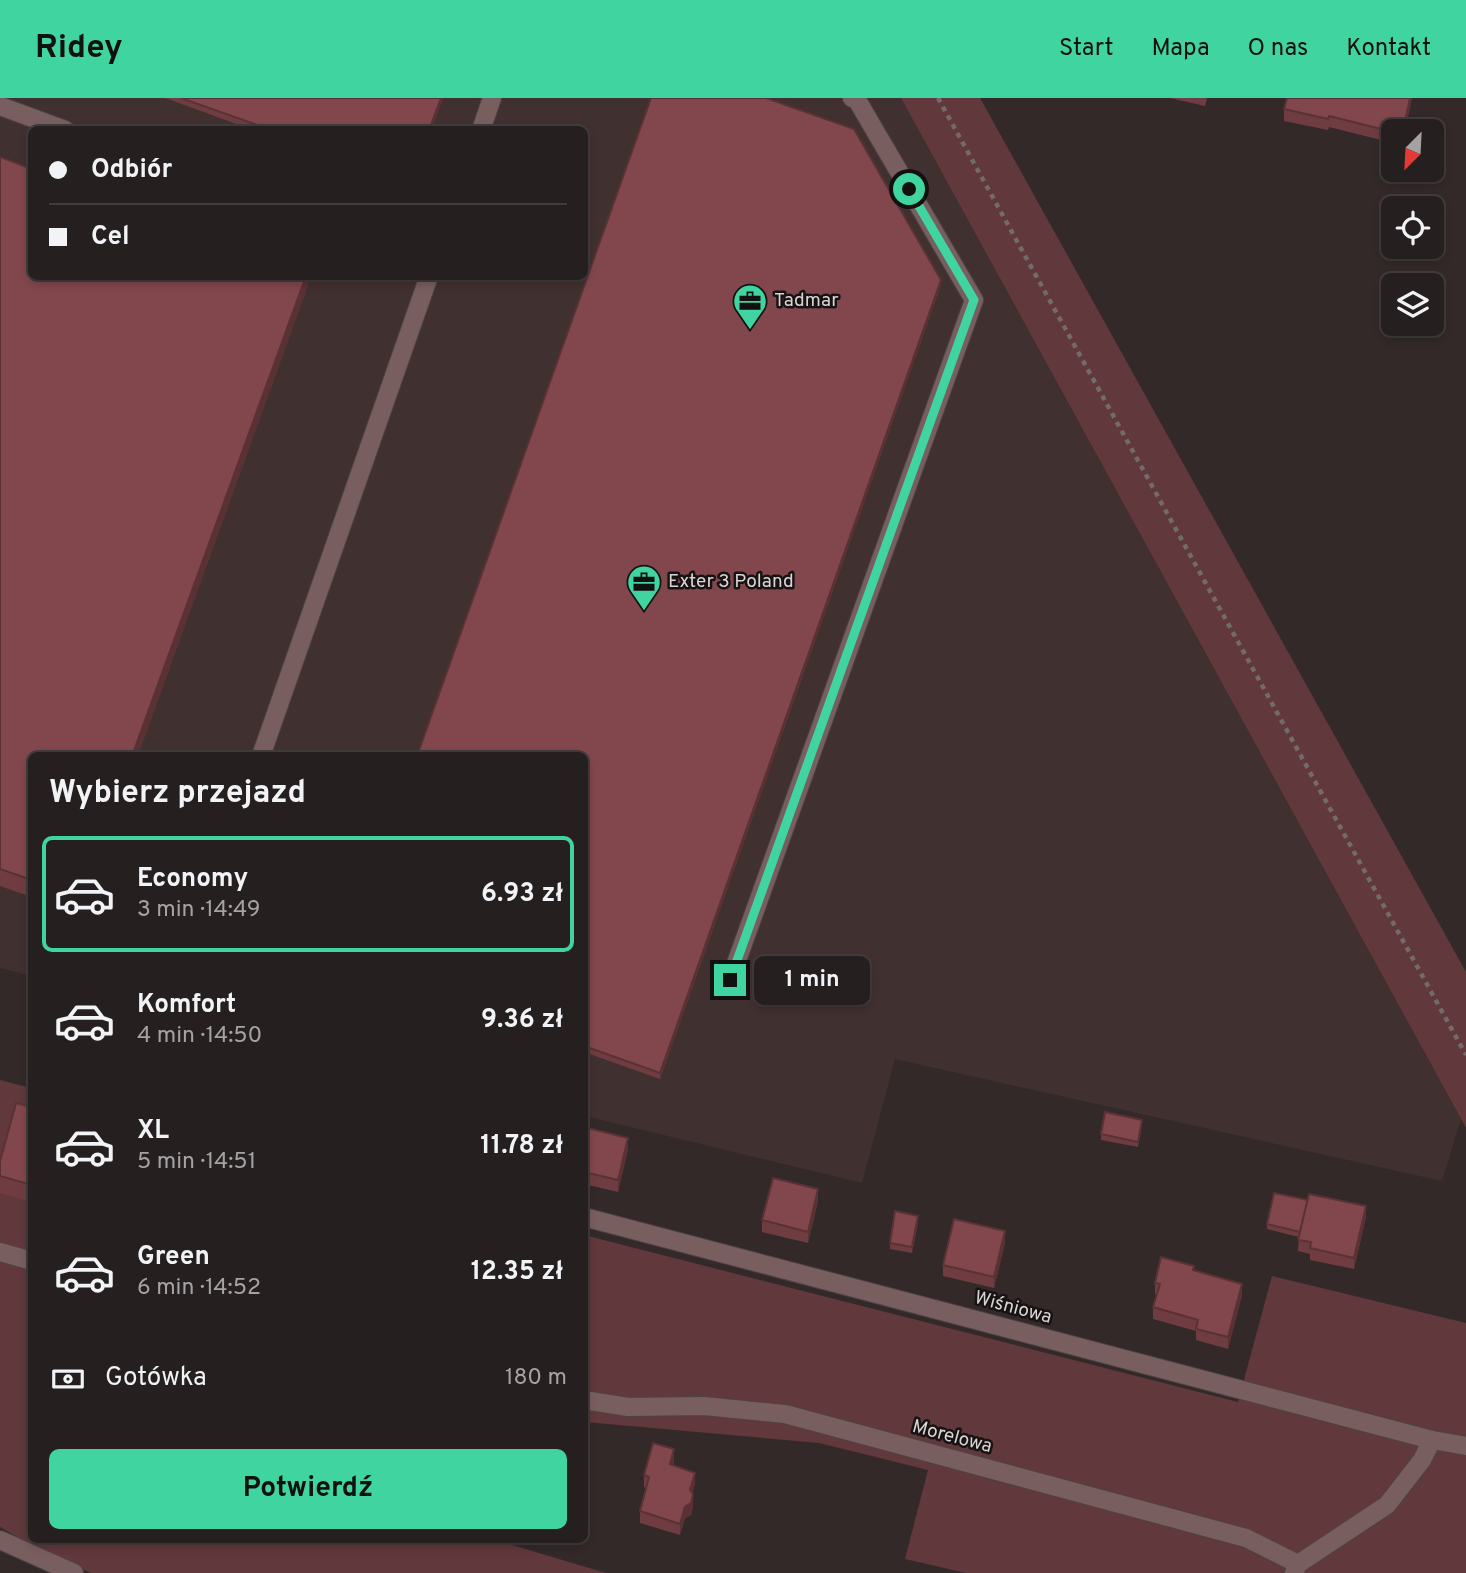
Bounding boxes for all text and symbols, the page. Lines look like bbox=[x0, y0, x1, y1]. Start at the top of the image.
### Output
text: Ridey bbox=[35, 28, 123, 70]
text: Start bbox=[1059, 34, 1114, 64]
text: Mapa bbox=[1152, 34, 1210, 64]
text: O nas bbox=[1248, 34, 1308, 64]
text: Kontakt bbox=[1346, 34, 1431, 64]
north arrow bbox=[1381, 119, 1444, 182]
map controls bbox=[1381, 119, 1444, 336]
text: Odbiór bbox=[91, 154, 172, 187]
route start bbox=[893, 173, 925, 205]
button: locate bbox=[1381, 196, 1444, 259]
text: Cel bbox=[91, 221, 130, 254]
button: layers bbox=[1381, 273, 1444, 336]
office icon: Tadmar bbox=[731, 282, 769, 331]
place label: Tadmar bbox=[774, 289, 839, 313]
office icon: Exter 3 Poland bbox=[625, 563, 663, 612]
place label: Exter 3 Poland bbox=[668, 570, 794, 594]
text: Wybierz przejazd bbox=[49, 774, 306, 814]
icon: car bbox=[53, 863, 116, 926]
text: Economy bbox=[137, 863, 248, 896]
text: 6.93 zł bbox=[481, 878, 563, 911]
text: 3 min · 14:49 bbox=[137, 896, 261, 925]
callout: 1 min bbox=[754, 956, 870, 1004]
route end bbox=[714, 964, 746, 996]
text: 1 min bbox=[784, 966, 840, 995]
icon: car bbox=[53, 989, 116, 1052]
text: Komfort bbox=[137, 989, 236, 1022]
text: 9.36 zł bbox=[481, 1004, 563, 1037]
text: 4 min · 14:50 bbox=[137, 1022, 262, 1051]
icon: car bbox=[53, 1115, 116, 1178]
text: XL bbox=[137, 1115, 169, 1148]
text: 11.78 zł bbox=[480, 1130, 563, 1163]
text: 5 min · 14:51 bbox=[137, 1148, 256, 1177]
icon: car bbox=[53, 1241, 116, 1304]
text: Green bbox=[137, 1241, 210, 1274]
text: 12.35 zł bbox=[471, 1256, 563, 1289]
text: 6 min · 14:52 bbox=[137, 1274, 261, 1303]
street label: Wiśniowa bbox=[972, 1286, 1054, 1330]
icon: cash bbox=[49, 1360, 87, 1398]
text: Gotówka bbox=[105, 1362, 207, 1395]
text: 180 m bbox=[505, 1364, 567, 1393]
street label: Morelowa bbox=[909, 1415, 995, 1459]
button: Potwierdź bbox=[49, 1449, 567, 1529]

